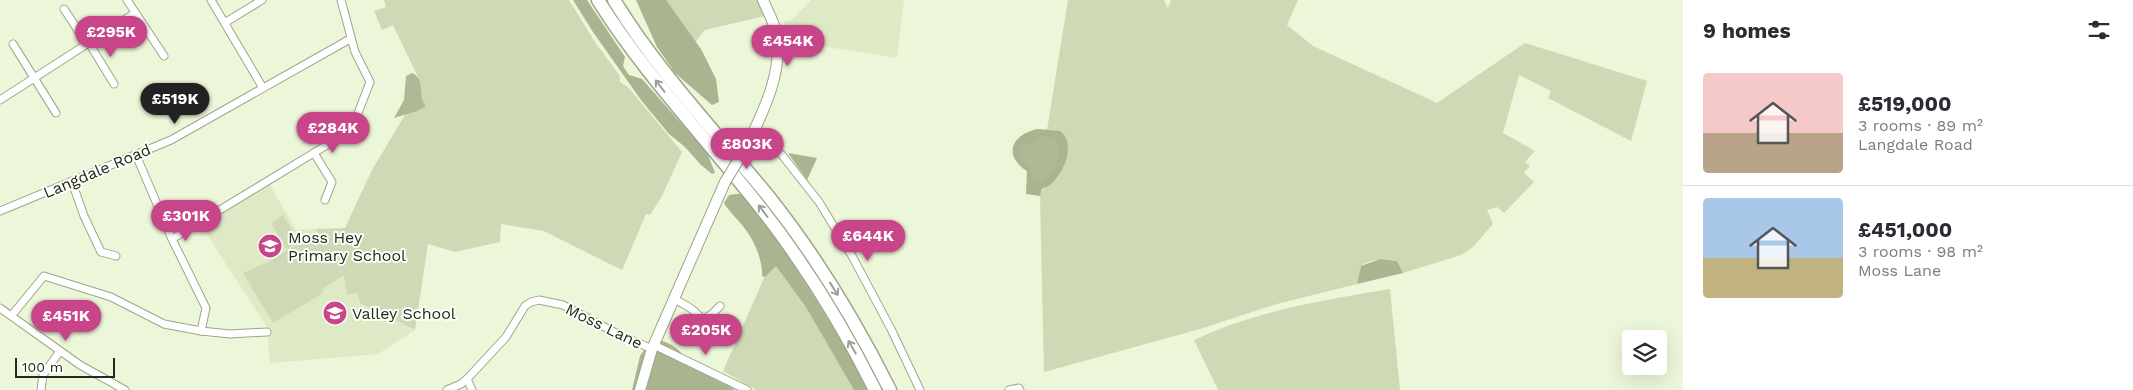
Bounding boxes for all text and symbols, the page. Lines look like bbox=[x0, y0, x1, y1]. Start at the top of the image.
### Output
pin: £295K bbox=[76, 15, 146, 58]
icon: filters bbox=[2085, 16, 2113, 44]
text: 9 homes bbox=[1703, 18, 1791, 43]
text: £295K bbox=[86, 22, 136, 41]
pin: £454K bbox=[753, 24, 823, 67]
text: £454K bbox=[762, 31, 814, 50]
one-way arrow bbox=[654, 80, 665, 93]
pin: £519K bbox=[140, 82, 210, 125]
text: £519K bbox=[151, 89, 199, 108]
text: £519,000 bbox=[1858, 91, 1952, 116]
icon: home bbox=[1743, 93, 1803, 153]
pin: £284K bbox=[298, 112, 368, 154]
text: 3 rooms · 89 m² bbox=[1858, 116, 1983, 135]
text: £284K bbox=[308, 118, 358, 137]
pin: £803K bbox=[712, 128, 782, 170]
text: £803K bbox=[722, 134, 772, 153]
text: Langdale Road bbox=[1858, 135, 1973, 154]
street label: Langdale Road bbox=[40, 140, 154, 202]
pin: £301K bbox=[151, 200, 221, 242]
one-way arrow bbox=[758, 204, 768, 218]
text: £301K bbox=[162, 206, 210, 225]
text: £451,000 bbox=[1858, 217, 1952, 242]
icon: home bbox=[1743, 218, 1803, 278]
pin: £644K bbox=[833, 220, 903, 262]
text: £644K bbox=[842, 226, 894, 245]
place label: Moss Hey Primary School bbox=[288, 228, 406, 265]
school or university icon: Moss Hey Primary School bbox=[257, 233, 283, 259]
text: 3 rooms · 98 m² bbox=[1858, 242, 1983, 261]
text: Moss Lane bbox=[1858, 261, 1941, 280]
one-way arrow bbox=[829, 282, 839, 296]
street label: Moss Lane bbox=[562, 299, 646, 353]
pin: £451K bbox=[31, 300, 101, 342]
school or university icon: Valley School bbox=[322, 300, 348, 326]
place label: Valley School bbox=[352, 304, 456, 323]
text: £451K bbox=[42, 306, 90, 325]
pin: £205K bbox=[671, 314, 741, 356]
text: £205K bbox=[681, 320, 731, 339]
map controls bbox=[1622, 330, 1667, 375]
button: layers bbox=[1622, 330, 1667, 375]
one-way arrow bbox=[847, 340, 857, 355]
scale bar bbox=[15, 355, 115, 378]
text: 100 m bbox=[22, 359, 63, 375]

